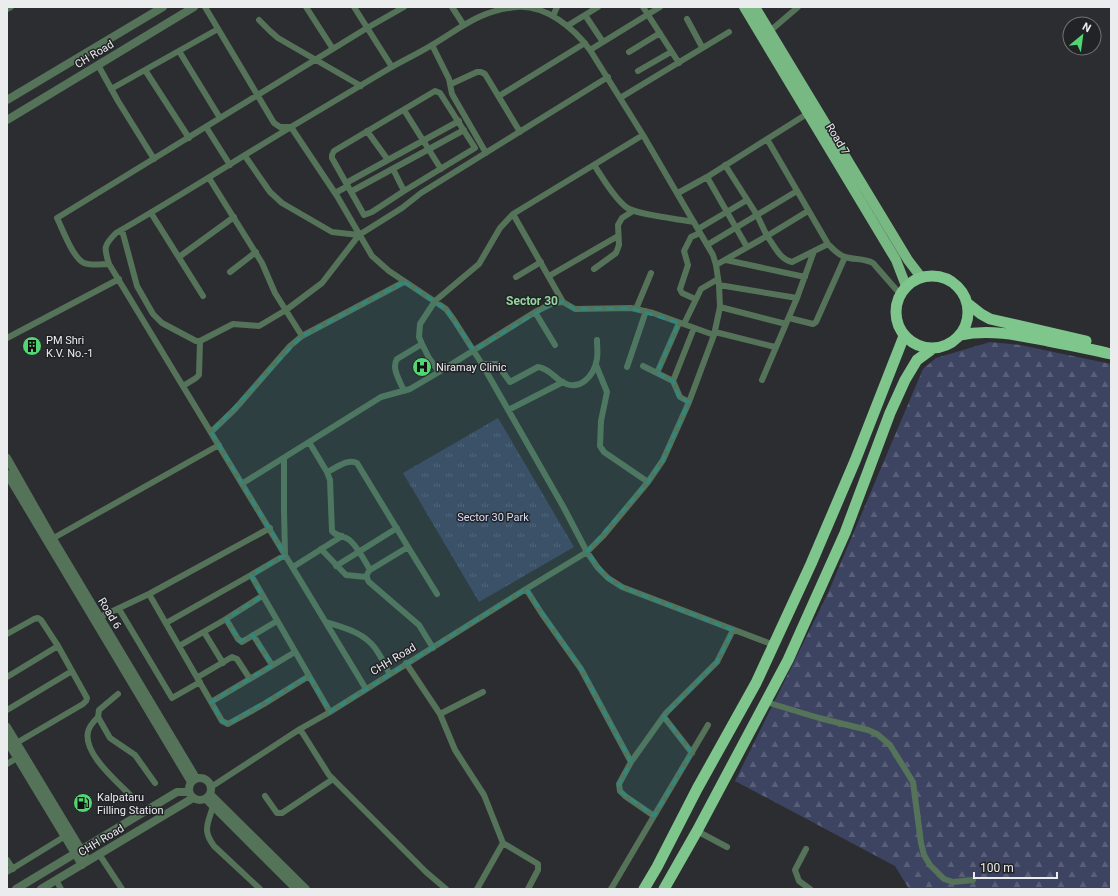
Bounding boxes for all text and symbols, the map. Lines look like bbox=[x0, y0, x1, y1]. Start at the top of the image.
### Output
north arrow bbox=[1062, 16, 1102, 56]
text: N bbox=[1080, 20, 1093, 35]
street label: CH Road bbox=[72, 38, 116, 71]
street label: Road 7 bbox=[823, 121, 852, 157]
district label: Sector 30 bbox=[506, 294, 558, 308]
place label: PM Shri K.V. No.-1 bbox=[46, 334, 93, 360]
building icon: PM Shri K.V. No.-1 bbox=[21, 335, 43, 357]
hospital icon: Niramay Clinic bbox=[411, 356, 433, 378]
place label: Niramay Clinic bbox=[436, 361, 507, 374]
park label: Sector 30 Park bbox=[457, 511, 529, 524]
street label: Road 6 bbox=[95, 595, 124, 631]
street label: CHH Road bbox=[368, 641, 418, 678]
place label: Kalpataru Filling Station bbox=[97, 791, 164, 817]
fuel station icon: Kalpataru Filling Station bbox=[72, 792, 94, 814]
street label: CHH Road bbox=[76, 822, 126, 859]
scale bar bbox=[974, 854, 1057, 880]
text: 100 m bbox=[980, 861, 1014, 875]

